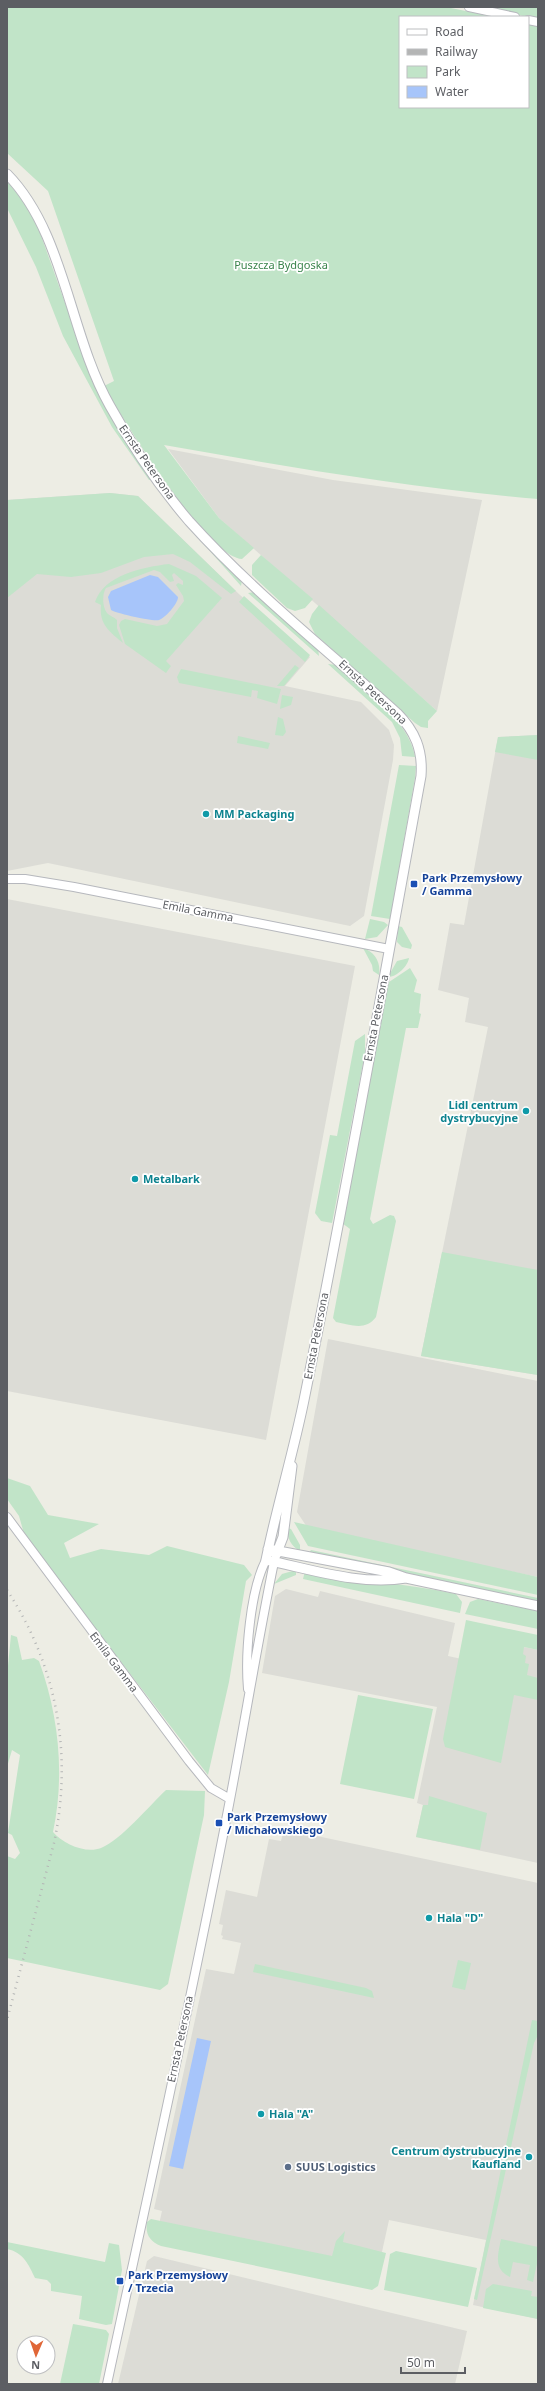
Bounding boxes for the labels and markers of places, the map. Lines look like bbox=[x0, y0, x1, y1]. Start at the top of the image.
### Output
place label: MM Packaging bbox=[214, 806, 295, 821]
marker: MM Packaging bbox=[201, 809, 211, 819]
place label: Park Przemysłowy / Gamma bbox=[422, 870, 523, 898]
marker: Park Przemysłowy / Gamma bbox=[409, 879, 419, 889]
place label: Lidl centrum dystrybucyjne bbox=[440, 1097, 518, 1125]
marker: Lidl centrum dystrybucyjne bbox=[521, 1106, 531, 1116]
place label: Metalbark bbox=[143, 1171, 200, 1186]
marker: Metalbark bbox=[130, 1174, 140, 1184]
place label: Park Przemysłowy / Michałowskiego bbox=[227, 1809, 328, 1837]
marker: Park Przemysłowy / Michałowskiego bbox=[214, 1818, 224, 1828]
place label: Hala "D" bbox=[437, 1910, 483, 1925]
marker: Hala "D" bbox=[424, 1913, 434, 1923]
place label: Hala "A" bbox=[269, 2106, 313, 2121]
marker: Hala "A" bbox=[256, 2109, 266, 2119]
place label: Centrum dystrubucyjne Kaufland bbox=[391, 2143, 521, 2171]
marker: Centrum dystrubucyjne Kaufland bbox=[524, 2152, 534, 2162]
place label: SUUS Logistics bbox=[296, 2159, 376, 2174]
marker: SUUS Logistics bbox=[283, 2162, 293, 2172]
place label: Park Przemysłowy / Trzecia bbox=[128, 2267, 229, 2295]
marker: Park Przemysłowy / Trzecia bbox=[115, 2276, 125, 2286]

